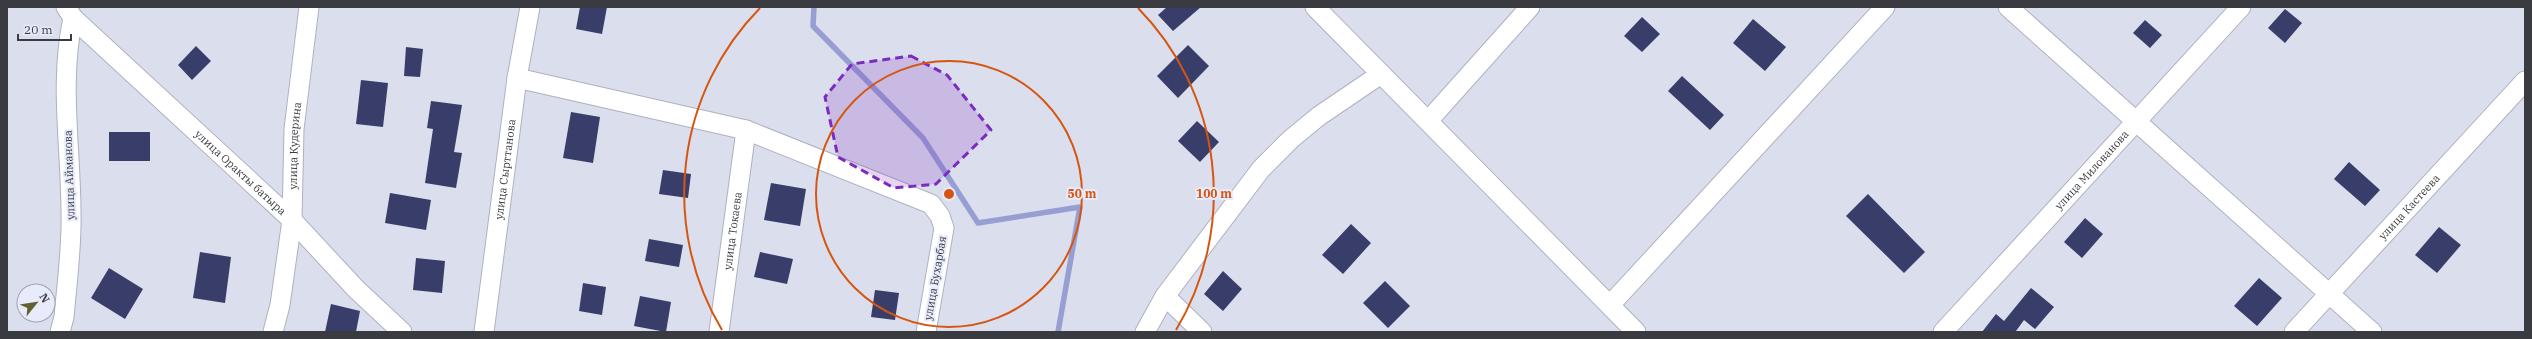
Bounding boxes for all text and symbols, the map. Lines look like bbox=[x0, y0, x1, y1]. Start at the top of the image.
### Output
scale bar bbox=[18, 16, 71, 42]
text: 20 m bbox=[24, 22, 53, 37]
street label: улица Кудерина bbox=[286, 101, 304, 190]
street label: улица Сырттанова bbox=[492, 118, 519, 220]
street label: улица Оракты батыра bbox=[192, 127, 289, 218]
street label: улица Милованова bbox=[2052, 127, 2132, 212]
street label: улица Айманова bbox=[60, 130, 78, 220]
street label: улица Кастеева bbox=[2375, 171, 2443, 243]
text: 50 m bbox=[1068, 186, 1097, 201]
text: 100 m bbox=[1196, 186, 1232, 201]
centre of rings bbox=[942, 187, 956, 201]
street label: улица Токаева bbox=[720, 191, 745, 271]
street label: улица Бухарбая bbox=[921, 235, 949, 321]
north arrow bbox=[16, 283, 56, 323]
text: N bbox=[36, 291, 53, 306]

